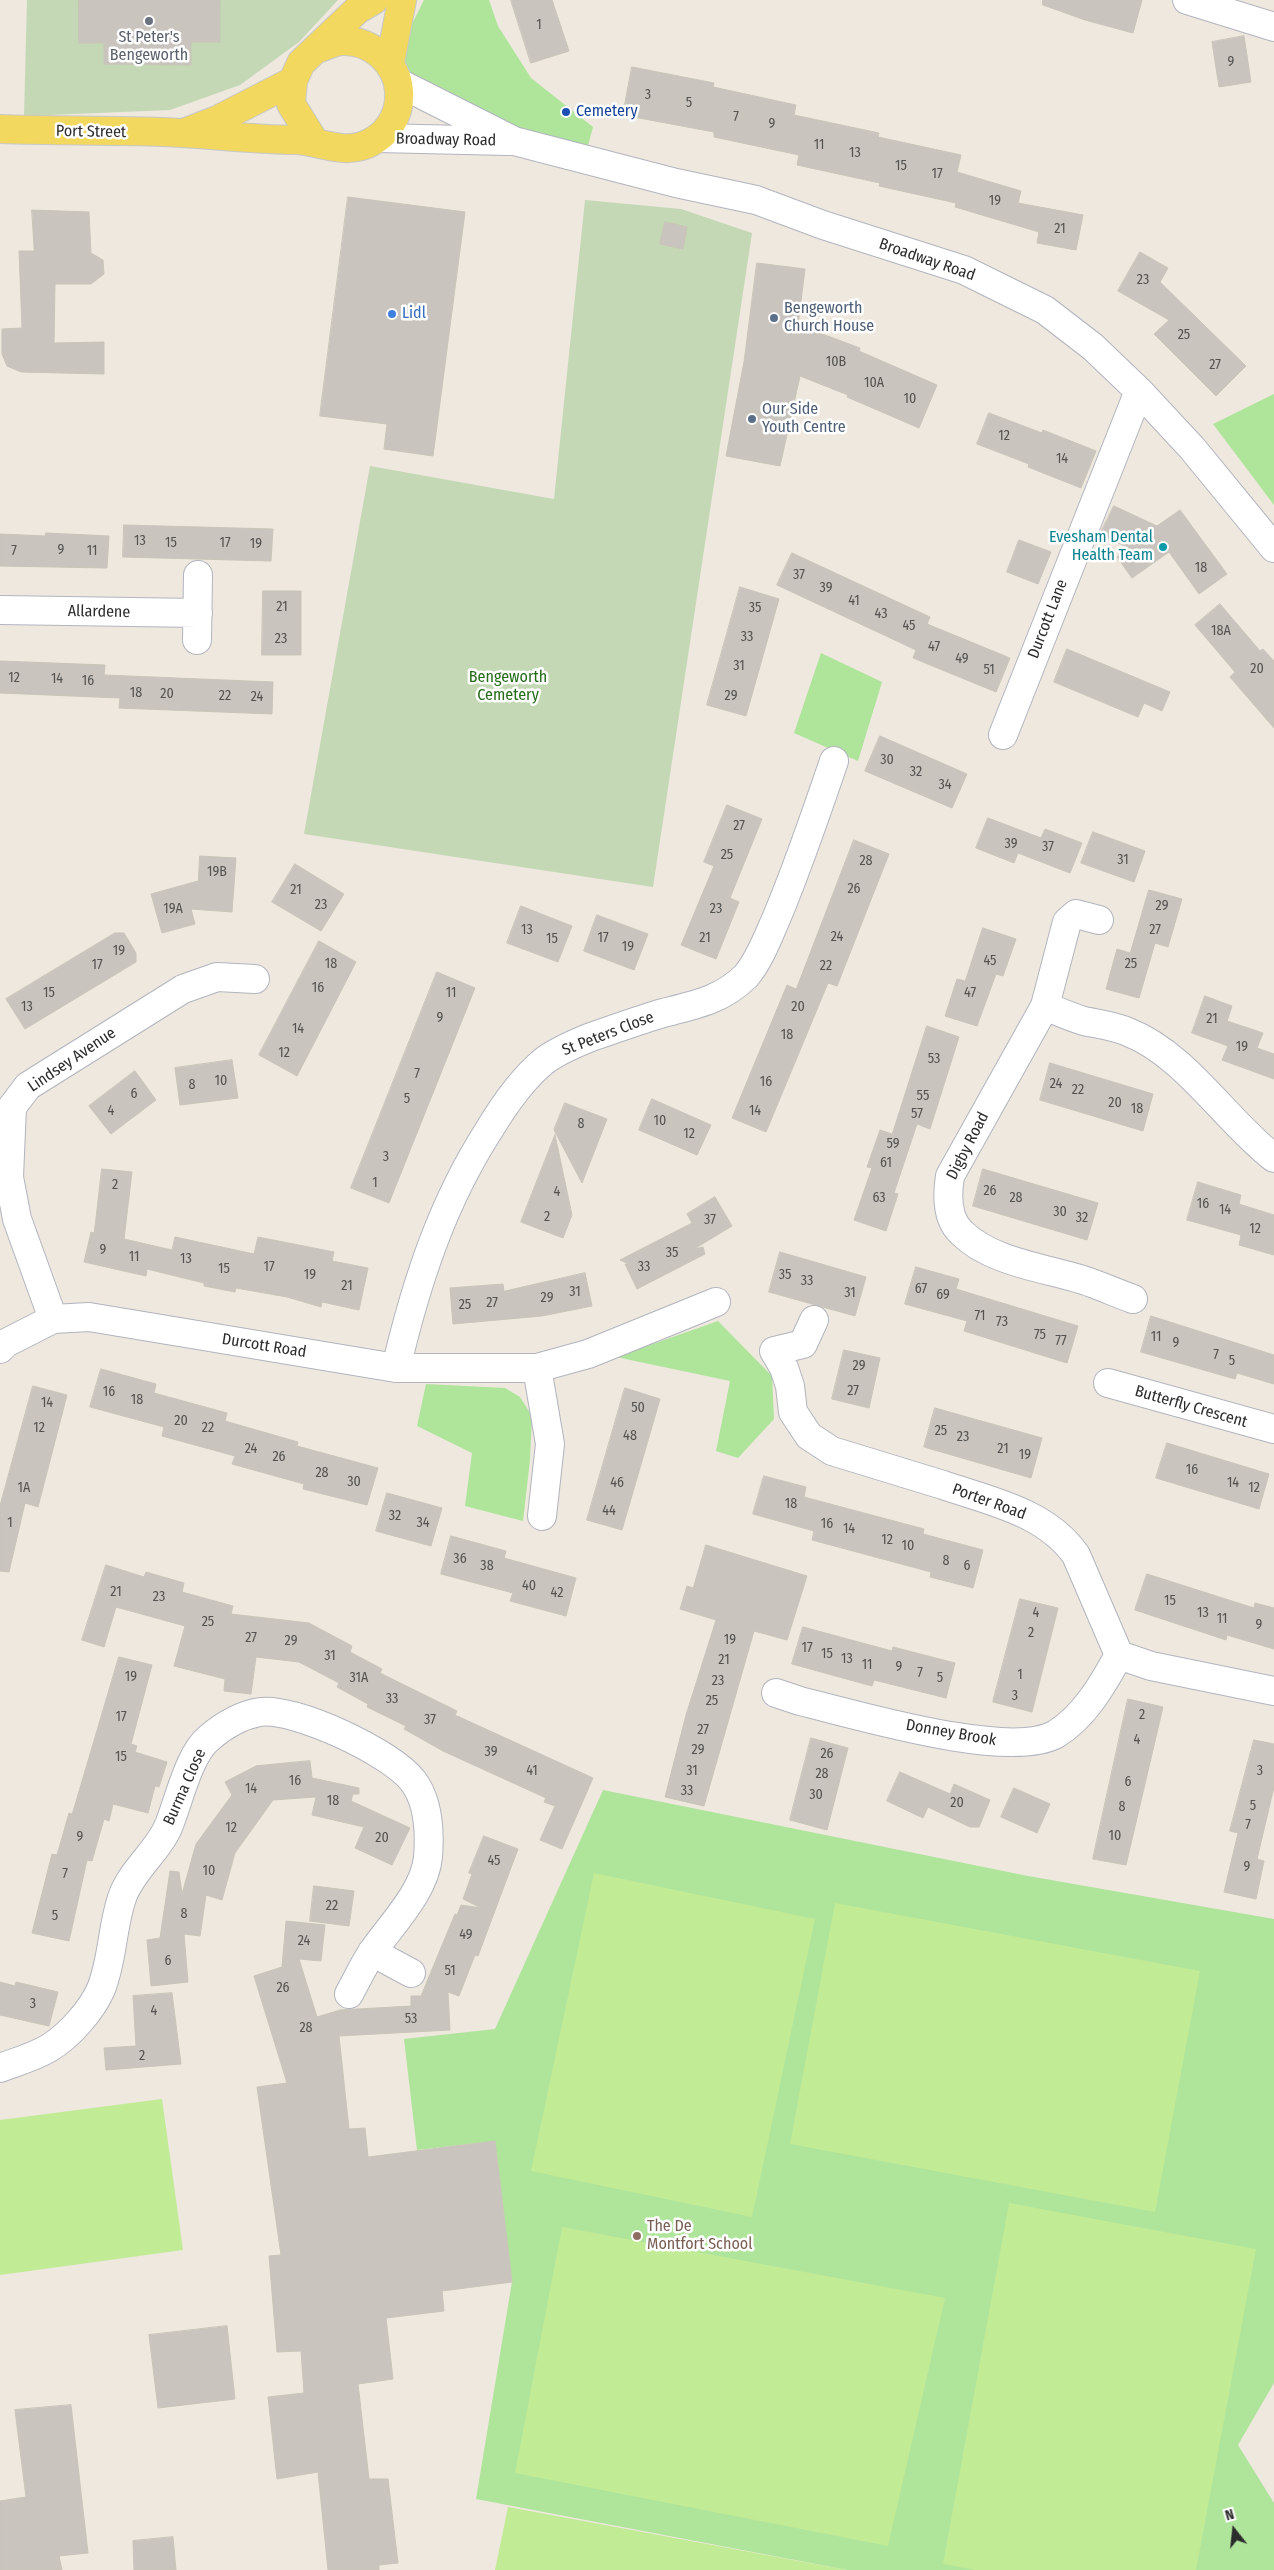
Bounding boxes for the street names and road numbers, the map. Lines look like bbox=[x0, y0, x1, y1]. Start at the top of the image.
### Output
street label: Port Street bbox=[56, 122, 126, 142]
street label: Broadway Road bbox=[396, 130, 496, 150]
street label: Broadway Road bbox=[876, 235, 978, 285]
street label: Durcott Lane bbox=[1024, 577, 1072, 661]
street label: Allardene bbox=[68, 602, 130, 622]
street label: St Peters Close bbox=[559, 1008, 657, 1060]
street label: Lindsey Avenue bbox=[24, 1024, 120, 1096]
street label: Digby Road bbox=[943, 1109, 993, 1183]
street label: Durcott Road bbox=[220, 1330, 308, 1362]
street label: Butterfly Crescent bbox=[1133, 1382, 1249, 1432]
street label: Porter Road bbox=[949, 1480, 1029, 1524]
street label: Donney Brook bbox=[904, 1716, 998, 1750]
street label: Burma Close bbox=[160, 1746, 210, 1828]

